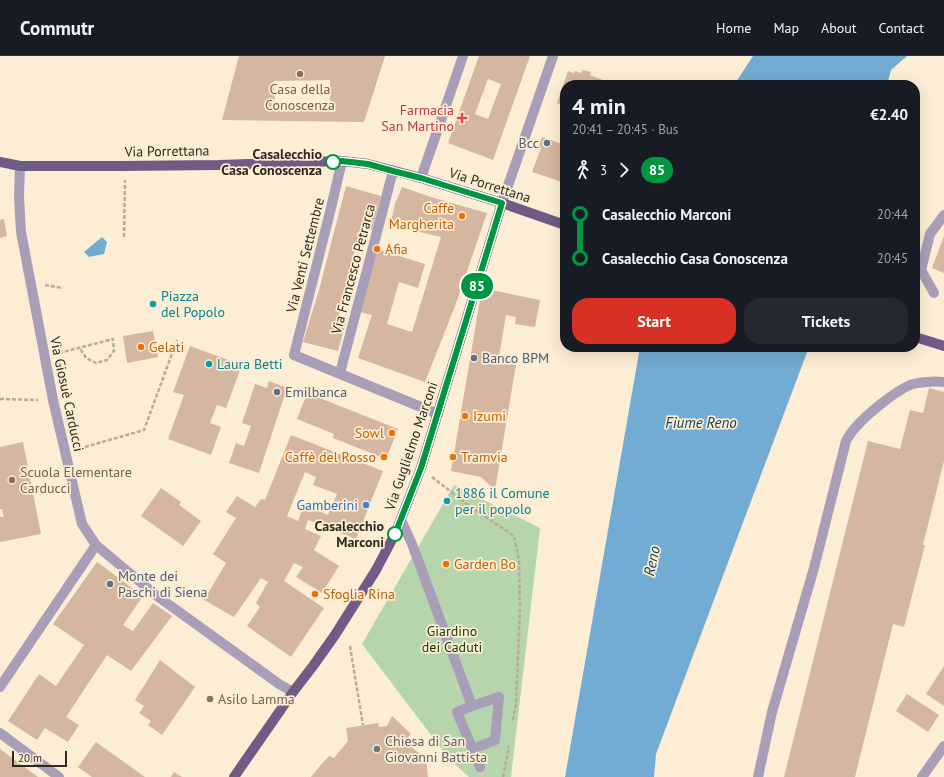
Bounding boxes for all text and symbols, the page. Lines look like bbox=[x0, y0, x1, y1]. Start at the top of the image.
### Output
text: Commutr bbox=[20, 16, 94, 40]
text: Home bbox=[716, 19, 751, 37]
text: Map bbox=[773, 19, 799, 37]
text: About bbox=[821, 19, 857, 37]
text: Contact bbox=[879, 19, 924, 37]
marker: Casa della Conoscenza bbox=[295, 69, 305, 79]
place label: Casa della Conoscenza bbox=[265, 80, 335, 114]
text: 4 min bbox=[572, 92, 626, 120]
place label: Farmacia San Martino bbox=[381, 101, 454, 135]
text: €2.40 bbox=[870, 105, 908, 124]
marker: Farmacia San Martino bbox=[457, 113, 467, 123]
text: 20:41 – 20:45 · Bus bbox=[572, 121, 678, 138]
place label: Bcc bbox=[519, 134, 539, 152]
marker: Bcc bbox=[542, 138, 552, 148]
street label: Via Porrettana bbox=[123, 141, 210, 161]
place label: Casalecchio Casa Conoscenza bbox=[221, 145, 322, 179]
marker: Casalecchio Casa Conoscenza bbox=[325, 154, 341, 170]
icon: walk bbox=[572, 159, 594, 181]
icon: forward bbox=[613, 159, 635, 181]
text: 85 bbox=[649, 161, 665, 179]
text: 3 bbox=[600, 162, 607, 179]
street label: Via Porrettana bbox=[446, 163, 533, 207]
street label: Via Venti Settembre bbox=[282, 196, 328, 315]
place label: Caffe Margherita bbox=[389, 199, 454, 233]
street label: Via Francesco Petrarca bbox=[327, 202, 379, 337]
text: Casalecchio Marconi bbox=[602, 205, 731, 224]
text: 20:44 bbox=[877, 206, 908, 223]
marker: Caffe Margherita bbox=[457, 211, 467, 221]
place label: Afia bbox=[385, 240, 408, 258]
marker: Afia bbox=[372, 244, 382, 254]
text: Casalecchio Casa Conoscenza bbox=[602, 249, 788, 268]
text: 20:45 bbox=[877, 250, 908, 267]
line badge: 85 bbox=[459, 273, 495, 299]
text: 85 bbox=[469, 277, 485, 295]
place label: Piazza del Popolo bbox=[161, 287, 225, 321]
button: Start bbox=[572, 298, 736, 344]
button: Tickets bbox=[744, 298, 908, 344]
marker: Piazza del Popolo bbox=[148, 299, 158, 309]
street label: Via Giosuè Carducci bbox=[46, 334, 88, 453]
place label: Gelati bbox=[149, 338, 184, 356]
marker: Gelati bbox=[136, 342, 146, 352]
place label: Banco BPM bbox=[482, 349, 549, 367]
marker: Banco BPM bbox=[469, 353, 479, 363]
place label: Laura Betti bbox=[217, 355, 282, 373]
marker: Laura Betti bbox=[204, 359, 214, 369]
street label: Via Guglielmo Marconi bbox=[380, 379, 442, 514]
place label: Emilbanca bbox=[285, 383, 347, 401]
marker: Emilbanca bbox=[272, 387, 282, 397]
place label: Izumi bbox=[473, 407, 506, 425]
marker: Izumi bbox=[460, 411, 470, 421]
water label: Fiume Reno bbox=[665, 413, 737, 432]
place label: Sowl bbox=[355, 424, 384, 442]
marker: Sowl bbox=[387, 428, 397, 438]
place label: Caffè del Rosso bbox=[285, 448, 376, 466]
place label: Tramvia bbox=[461, 448, 508, 466]
marker: Caffè del Rosso bbox=[379, 452, 389, 462]
marker: Tramvia bbox=[448, 452, 458, 462]
place label: Scuola Elementare Carducci bbox=[20, 463, 132, 497]
marker: Scuola Elementare Carducci bbox=[7, 475, 17, 485]
place label: 1886 il Comune per il popolo bbox=[455, 484, 550, 518]
place label: Gamberini bbox=[297, 496, 358, 514]
marker: 1886 il Comune per il popolo bbox=[442, 496, 452, 506]
marker: Gamberini bbox=[361, 500, 371, 510]
place label: Casalecchio Marconi bbox=[315, 517, 384, 551]
marker: Casalecchio Marconi bbox=[387, 526, 403, 542]
water label: Reno bbox=[639, 544, 664, 578]
place label: Garden Bo bbox=[454, 555, 516, 573]
marker: Garden Bo bbox=[441, 559, 451, 569]
place label: Monte dei Paschi di Siena bbox=[118, 567, 208, 601]
marker: Monte dei Paschi di Siena bbox=[105, 579, 115, 589]
place label: Sfoglia Rina bbox=[323, 585, 395, 603]
marker: Sfoglia Rina bbox=[310, 589, 320, 599]
park label: Giardino dei Caduti bbox=[422, 622, 482, 656]
place label: Asilo Lamma bbox=[218, 690, 295, 708]
marker: Asilo Lamma bbox=[205, 694, 215, 704]
place label: Chiesa di San Giovanni Battista bbox=[385, 732, 487, 766]
marker: Chiesa di San Giovanni Battista bbox=[372, 744, 382, 754]
scale bar bbox=[12, 749, 67, 768]
text: 20 m bbox=[18, 751, 42, 765]

